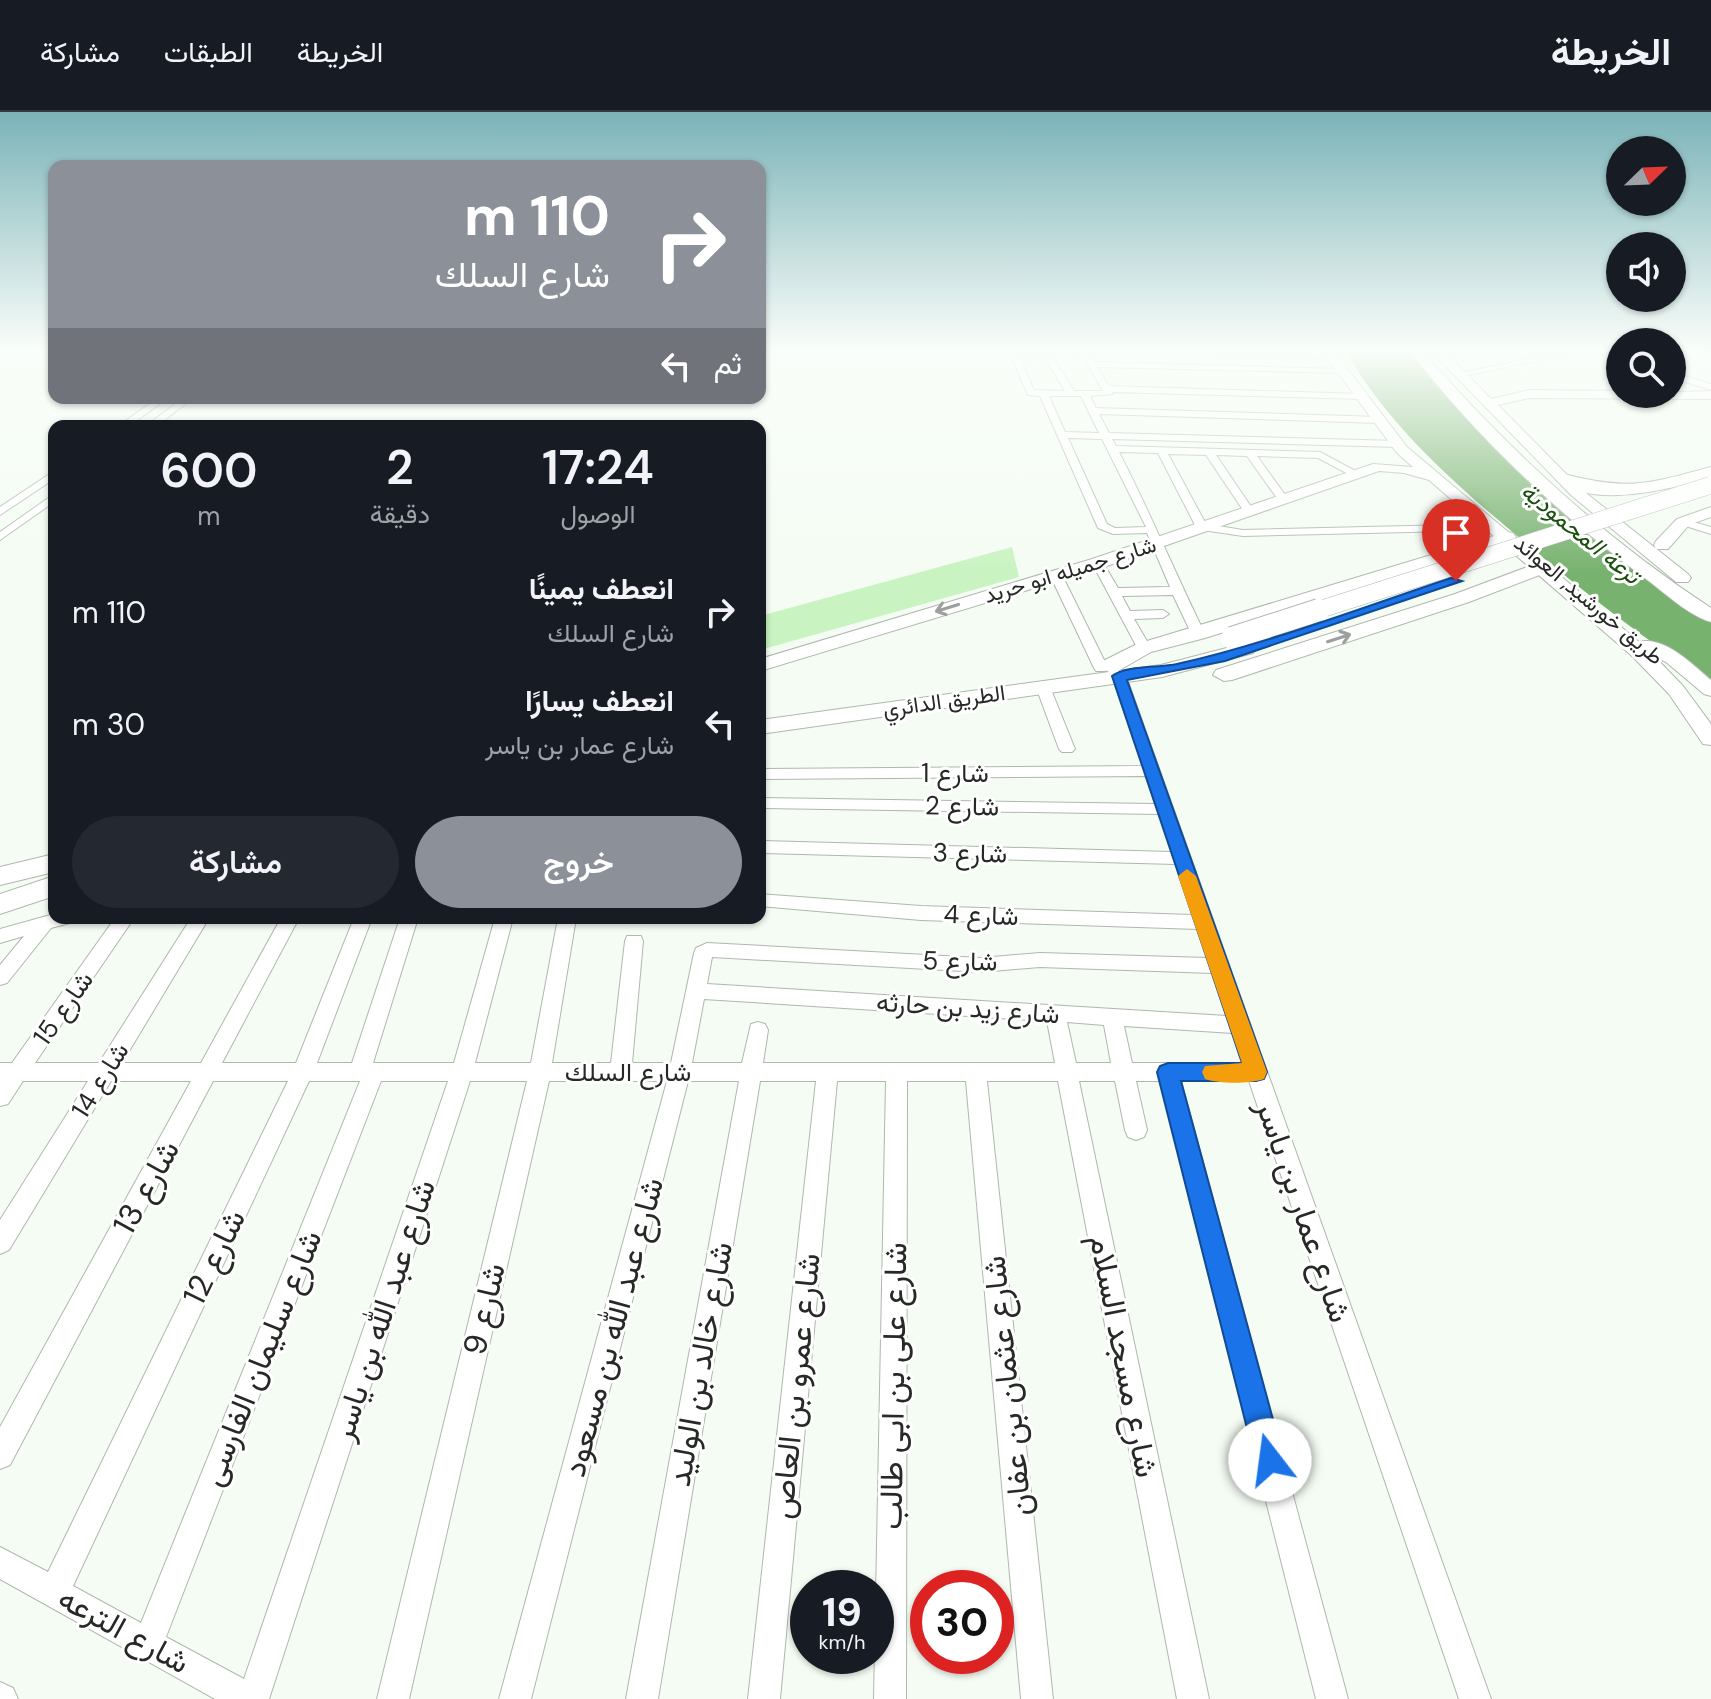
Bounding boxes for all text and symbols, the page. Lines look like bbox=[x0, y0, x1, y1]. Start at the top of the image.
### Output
text: الخريطة bbox=[1551, 27, 1671, 77]
text: مشاركة bbox=[40, 34, 120, 71]
text: الطبقات bbox=[164, 34, 253, 71]
text: الخريطة bbox=[297, 34, 383, 71]
north arrow bbox=[1606, 136, 1686, 216]
map controls bbox=[1606, 136, 1686, 408]
text: 110 m bbox=[464, 179, 610, 252]
icon: right bbox=[638, 192, 742, 296]
button: sound bbox=[1606, 232, 1686, 312]
text: شارع السلك bbox=[435, 251, 610, 298]
button: search bbox=[1606, 328, 1686, 408]
icon: left bbox=[654, 344, 698, 388]
text: ثم bbox=[714, 344, 742, 383]
text: 2 bbox=[386, 436, 414, 499]
text: 17:24 bbox=[542, 436, 654, 499]
text: 600 bbox=[160, 439, 258, 502]
water label: ترعة المحمودية bbox=[1515, 475, 1649, 592]
text: دقيقة bbox=[370, 497, 430, 531]
text: الوصول bbox=[560, 497, 635, 531]
text: m bbox=[197, 499, 220, 533]
pin bbox=[1422, 499, 1490, 581]
icon: arrive bbox=[1434, 511, 1478, 555]
street label: طريق خورشيد, العوائد bbox=[1508, 529, 1670, 671]
street label: شارع جميله ابو حريد bbox=[980, 530, 1160, 610]
text: انعطف يمينًا bbox=[529, 569, 674, 608]
icon: right bbox=[698, 590, 742, 634]
text: 110 m bbox=[72, 593, 146, 632]
one-way arrow bbox=[935, 601, 961, 616]
text: شارع السلك bbox=[547, 616, 674, 650]
one-way arrow bbox=[1326, 630, 1352, 645]
street label: الطريق الدائري bbox=[881, 678, 1008, 728]
text: انعطف يسارًا bbox=[525, 681, 674, 720]
icon: left bbox=[698, 702, 742, 746]
text: 30 m bbox=[72, 705, 145, 744]
text: شارع عمار بن ياسر bbox=[485, 728, 674, 762]
street label: شارع 1 bbox=[921, 756, 989, 791]
street label: شارع 2 bbox=[925, 788, 999, 825]
button: مشاركة bbox=[72, 816, 399, 908]
button: خروج bbox=[415, 816, 742, 908]
street label: شارع 3 bbox=[932, 835, 1008, 872]
street label: شارع 4 bbox=[943, 897, 1019, 934]
street label: شارع 5 bbox=[922, 943, 998, 980]
street label: شارع 15 bbox=[25, 964, 102, 1052]
street label: شارع زيد بن حارثه bbox=[875, 985, 1061, 1032]
street label: شارع 14 bbox=[64, 1036, 137, 1125]
street label: شارع السلك bbox=[565, 1055, 691, 1090]
street label: شارع عمار بن ياسر bbox=[1245, 1093, 1362, 1328]
street label: شارع 13 bbox=[103, 1132, 190, 1242]
street label: شارع عبد الله بن مسعود bbox=[553, 1173, 674, 1481]
street label: شارع عبد الله بن ياسر bbox=[321, 1174, 446, 1447]
street label: شارع 12 bbox=[173, 1202, 256, 1312]
street label: شارع سليمان الفارسى bbox=[191, 1224, 332, 1492]
street label: شارع مسجد السلام bbox=[1079, 1231, 1168, 1481]
street label: شارع خالد بن الوليد bbox=[658, 1239, 743, 1490]
street label: شارع على بن ابى طالب bbox=[869, 1242, 918, 1530]
street label: شارع عمرو بن العاص bbox=[760, 1251, 831, 1521]
street label: شارع عثمان بن عفان bbox=[972, 1254, 1043, 1518]
street label: شارع 9 bbox=[453, 1259, 516, 1359]
position arrow bbox=[1228, 1418, 1312, 1502]
speed limit sign: 30 bbox=[910, 1570, 1014, 1674]
street label: شارع الترعه bbox=[50, 1577, 197, 1684]
text: 19 bbox=[822, 1586, 862, 1638]
text: km/h bbox=[818, 1629, 866, 1655]

